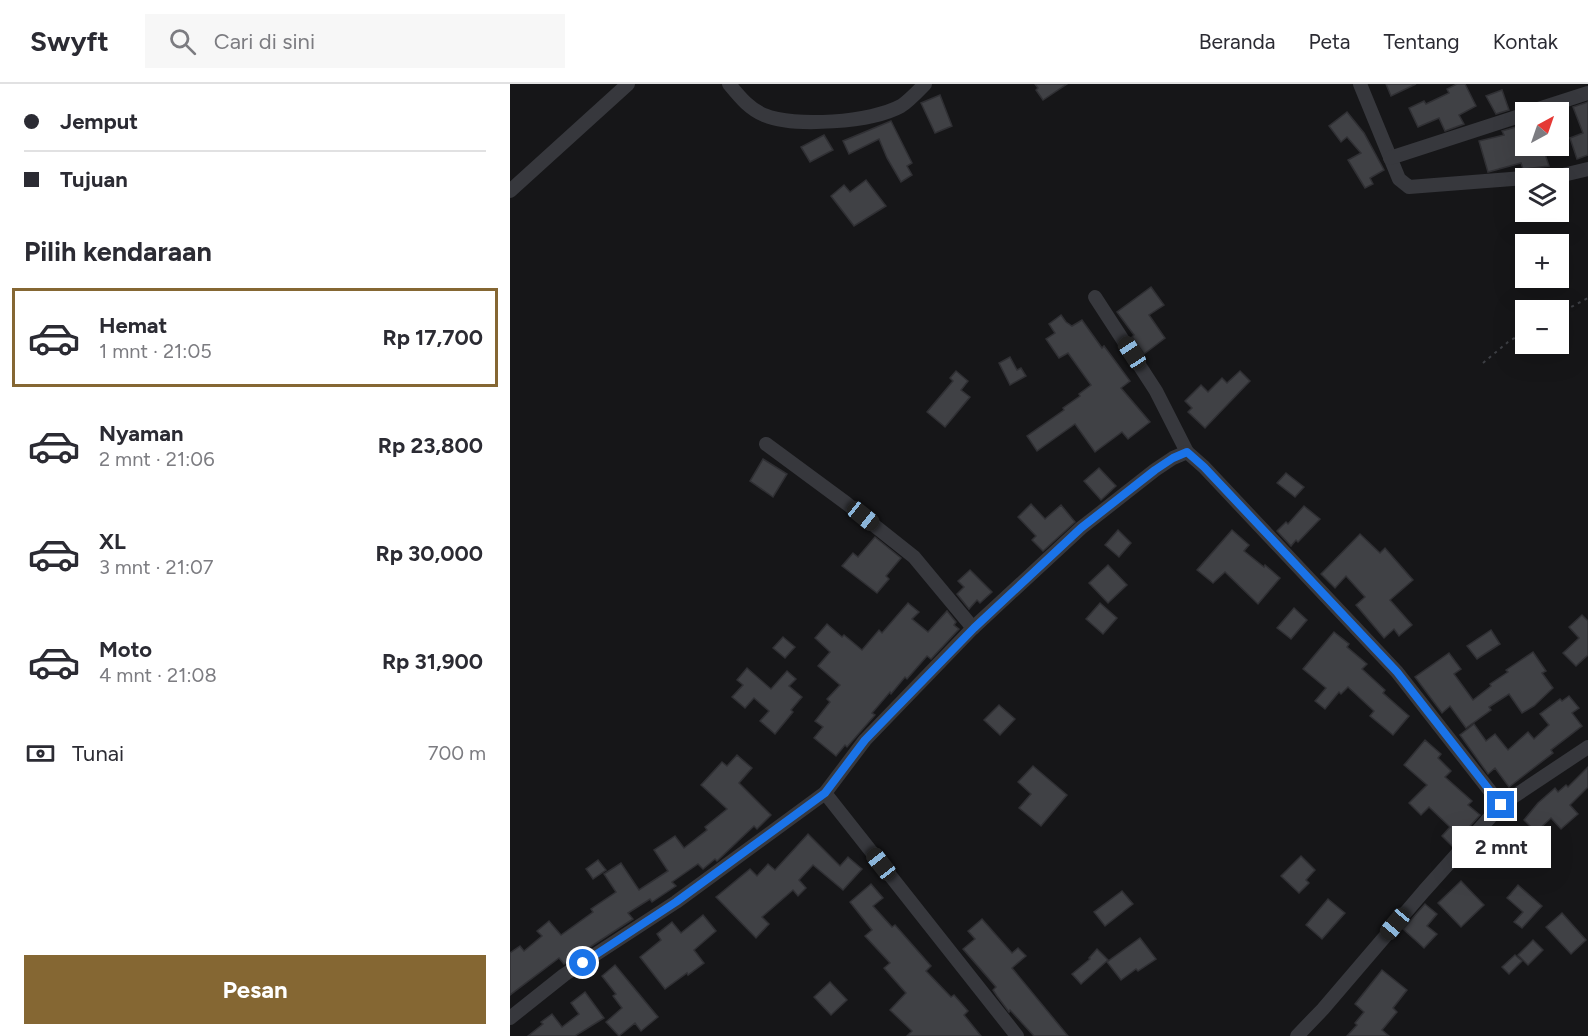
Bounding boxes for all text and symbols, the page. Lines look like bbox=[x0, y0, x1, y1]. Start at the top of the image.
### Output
search box bbox=[145, 14, 565, 68]
text: Swyft bbox=[30, 24, 109, 58]
icon: search bbox=[166, 25, 199, 58]
text: Cari di sini bbox=[214, 28, 315, 55]
text: Beranda bbox=[1199, 29, 1276, 54]
text: Peta bbox=[1309, 29, 1351, 54]
text: Tentang bbox=[1384, 29, 1460, 54]
text: Kontak bbox=[1493, 29, 1558, 54]
north arrow bbox=[1515, 102, 1569, 156]
map controls bbox=[1515, 102, 1569, 354]
text: Jemput bbox=[60, 108, 138, 135]
text: Tujuan bbox=[60, 166, 128, 193]
button: layers bbox=[1515, 168, 1569, 222]
button: + bbox=[1515, 234, 1569, 288]
text: Pilih kendaraan bbox=[24, 235, 212, 268]
button: − bbox=[1515, 300, 1569, 354]
icon: car bbox=[27, 311, 81, 365]
text: Hemat bbox=[99, 312, 167, 339]
text: Rp 17,700 bbox=[382, 324, 483, 351]
car bbox=[1115, 333, 1149, 373]
text: 1 mnt · 21:05 bbox=[99, 339, 212, 363]
icon: car bbox=[27, 419, 81, 473]
text: Nyaman bbox=[99, 420, 183, 447]
text: Rp 23,800 bbox=[378, 432, 483, 459]
text: 2 mnt · 21:06 bbox=[99, 447, 214, 471]
car bbox=[843, 498, 883, 534]
icon: car bbox=[27, 527, 81, 581]
text: XL bbox=[99, 528, 126, 555]
text: Rp 30,000 bbox=[375, 540, 483, 567]
text: 3 mnt · 21:07 bbox=[99, 555, 214, 579]
icon: car bbox=[27, 635, 81, 689]
text: Moto bbox=[99, 636, 152, 663]
text: Rp 31,900 bbox=[382, 648, 483, 675]
text: 4 mnt · 21:08 bbox=[99, 663, 217, 687]
icon: cash bbox=[24, 737, 57, 770]
text: Tunai bbox=[72, 740, 124, 767]
text: 700 m bbox=[428, 741, 486, 765]
route end bbox=[1487, 791, 1514, 818]
callout: 2 mnt bbox=[1452, 826, 1550, 868]
text: 2 mnt bbox=[1475, 835, 1528, 859]
car bbox=[863, 844, 899, 884]
car bbox=[1377, 904, 1413, 944]
route start bbox=[569, 949, 596, 976]
button: Pesan bbox=[24, 955, 486, 1024]

